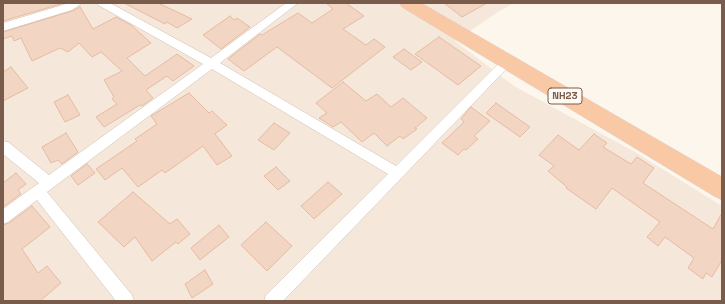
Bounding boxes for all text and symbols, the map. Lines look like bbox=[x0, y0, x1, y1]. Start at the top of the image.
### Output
road number: NH23 bbox=[548, 88, 582, 104]

